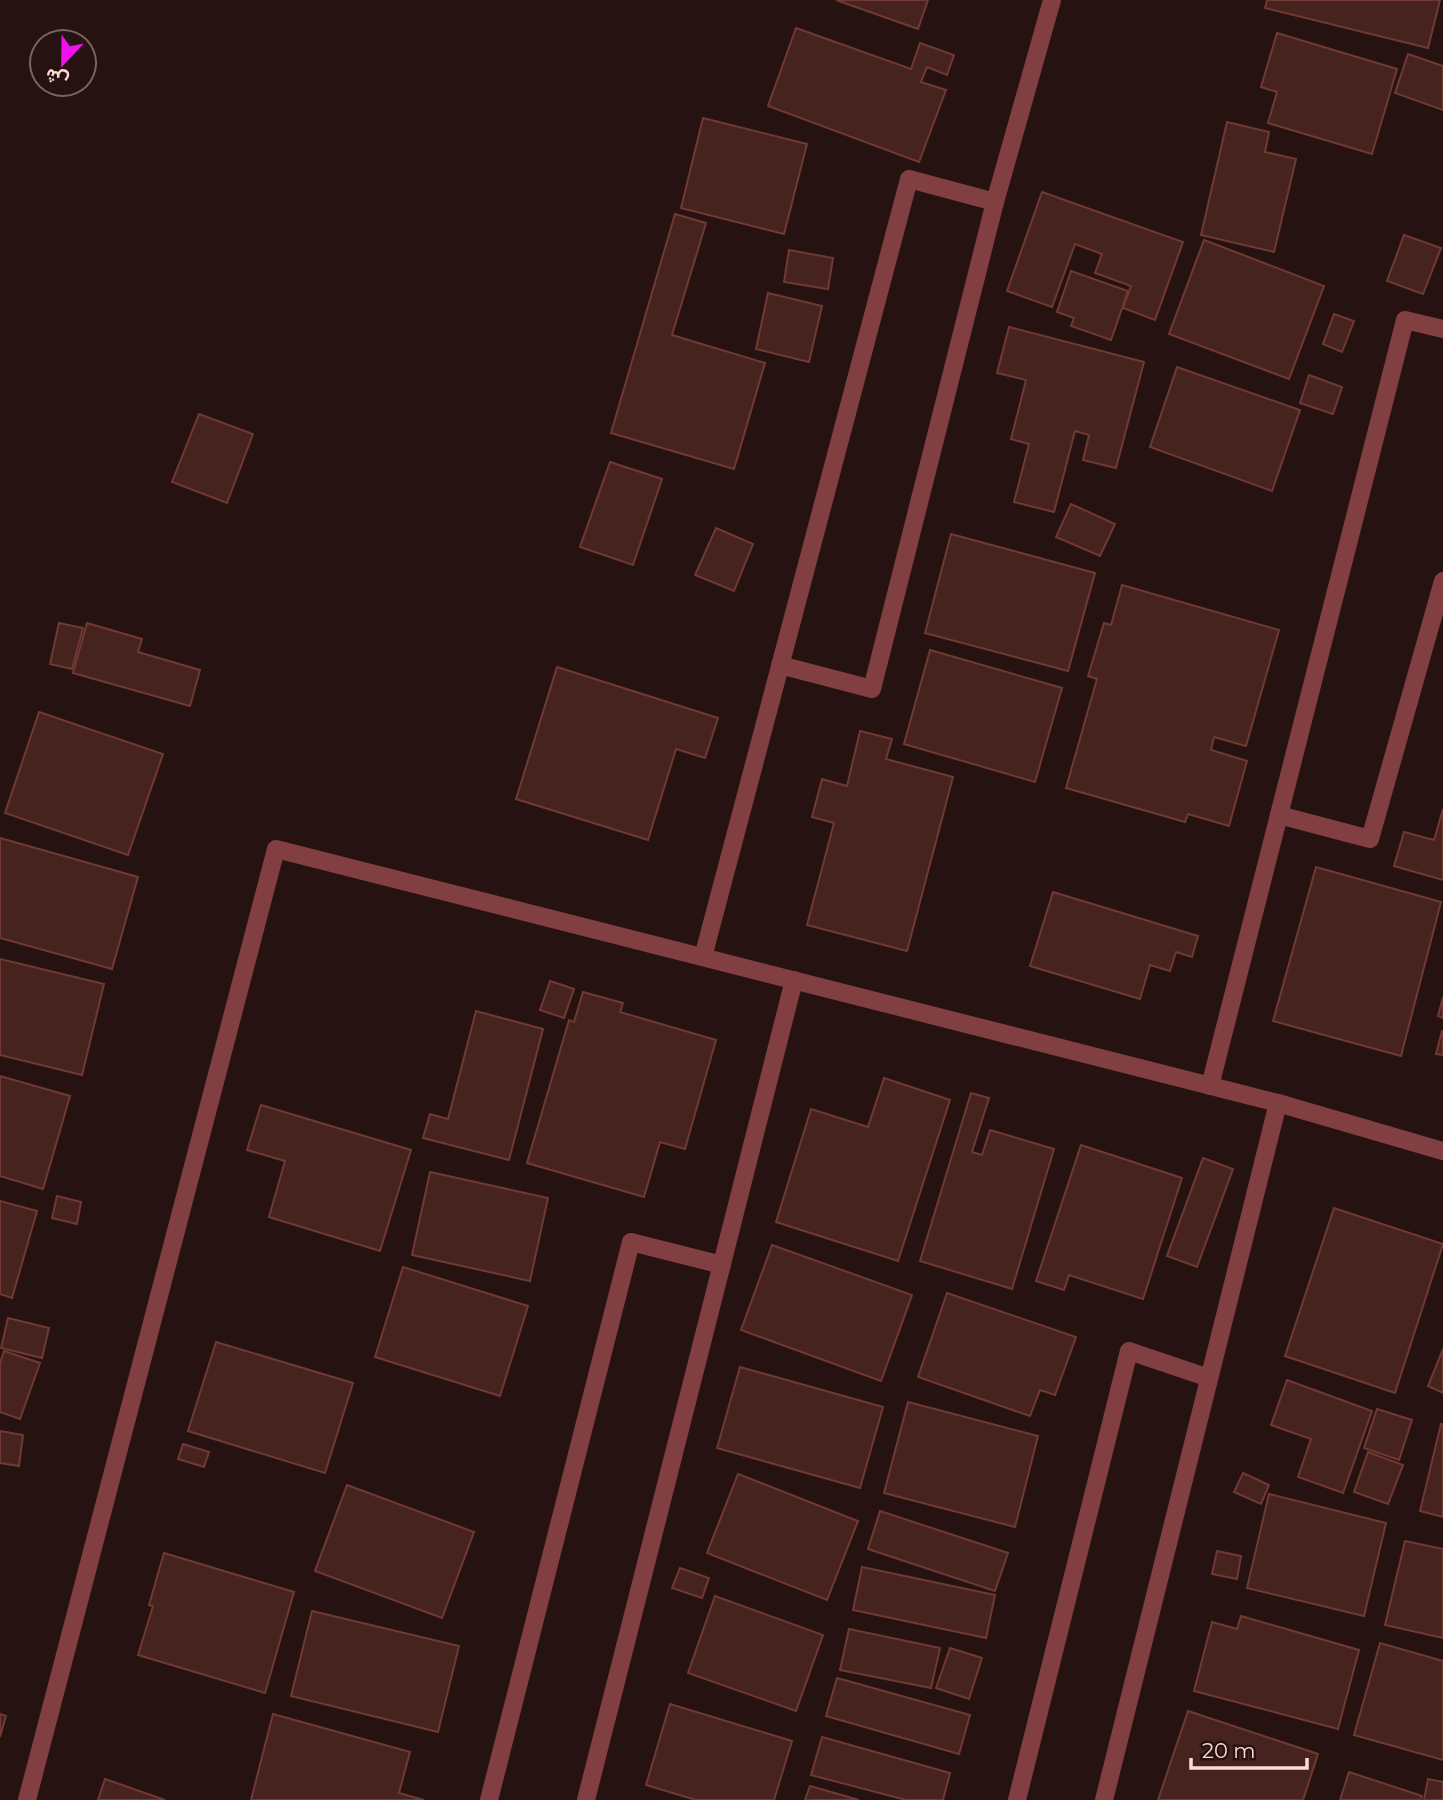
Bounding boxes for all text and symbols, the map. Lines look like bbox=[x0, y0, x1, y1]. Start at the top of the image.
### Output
north arrow bbox=[28, 28, 98, 98]
text: ش bbox=[42, 63, 72, 93]
scale bar bbox=[1191, 1727, 1306, 1771]
text: 20 m bbox=[1202, 1738, 1256, 1763]

